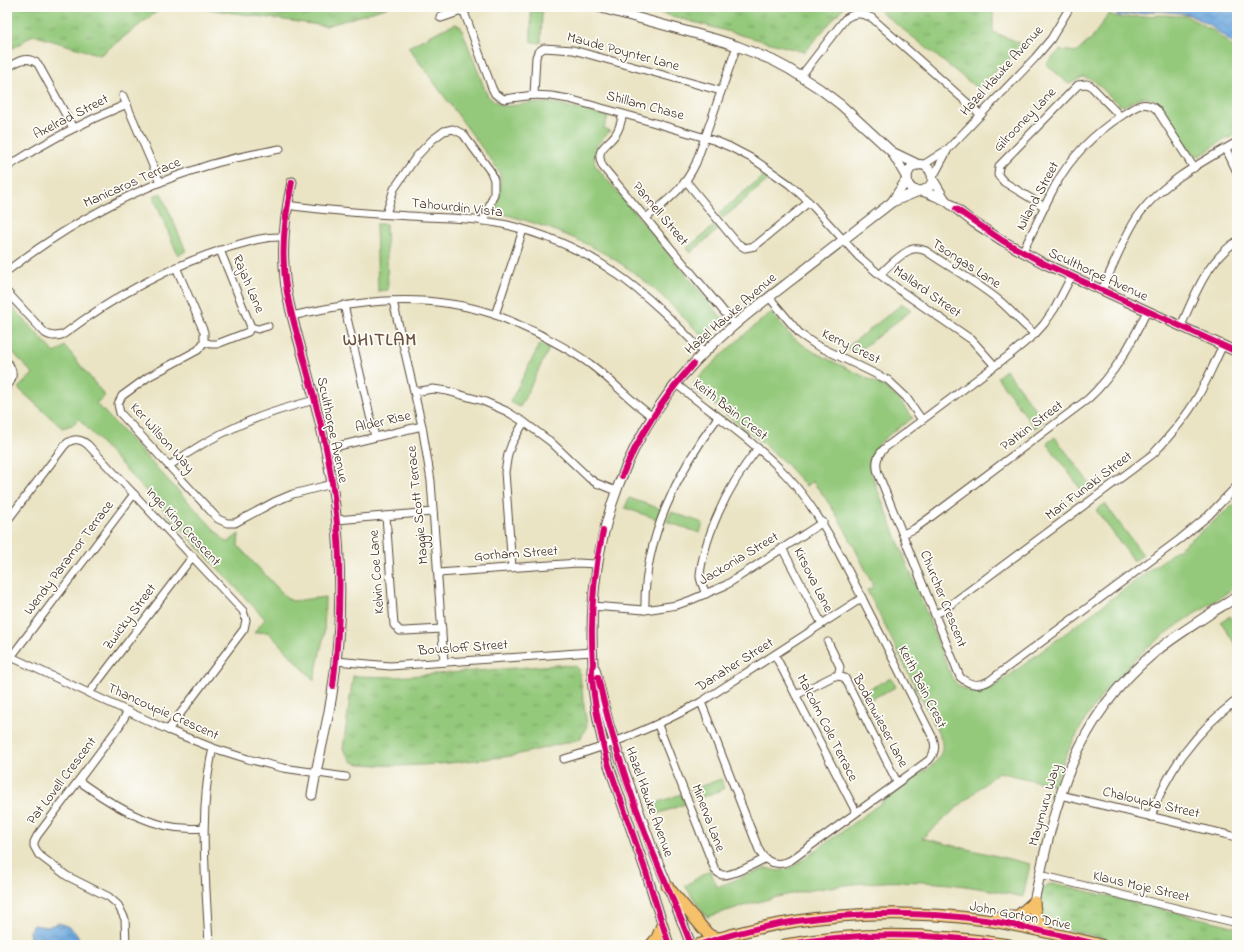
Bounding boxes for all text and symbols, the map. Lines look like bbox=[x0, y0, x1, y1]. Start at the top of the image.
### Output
street label: Hazel Hawke Avenue bbox=[955, 20, 1049, 121]
street label: Maude Poynter Lane bbox=[564, 27, 682, 78]
street label: Gilrooney Lane bbox=[989, 82, 1063, 158]
street label: Shillam Chase bbox=[604, 85, 687, 127]
street label: Axelrad Street bbox=[30, 89, 113, 145]
street label: Manicaros Terrace bbox=[80, 152, 185, 214]
street label: Niland Street bbox=[1011, 158, 1065, 234]
street label: Pannell Street bbox=[627, 177, 693, 251]
street label: Tahourdin Vista bbox=[410, 193, 504, 223]
street label: Tsongas Lane bbox=[927, 234, 1005, 296]
street label: Sculthorpe Avenue bbox=[1045, 243, 1152, 308]
street label: Rajah Lane bbox=[226, 251, 270, 317]
street label: Mallard Street bbox=[888, 261, 966, 324]
street label: Hazel Hawke Avenue bbox=[680, 268, 782, 360]
street label: Kerry Crest bbox=[818, 324, 884, 371]
district label: WHITLAM bbox=[343, 328, 417, 354]
street label: Keith Bain Crest bbox=[688, 374, 772, 446]
street label: Sculthorpe Avenue bbox=[311, 375, 354, 486]
street label: Patkin Street bbox=[996, 395, 1068, 457]
street label: Ker Wilson Way bbox=[124, 398, 199, 479]
street label: Alder Rise bbox=[353, 405, 414, 439]
street label: Maggie Scott Terrace bbox=[401, 444, 436, 565]
street label: Mari Funaki Street bbox=[1041, 446, 1137, 526]
street label: Inge King Crescent bbox=[140, 483, 226, 572]
street label: Wendy Paramor Terrace bbox=[19, 496, 120, 620]
street label: Jackonia Street bbox=[695, 527, 783, 591]
street label: Kelvin Coe Lane bbox=[364, 528, 390, 615]
street label: Gorham Street bbox=[473, 541, 559, 567]
street label: Kirsova Lane bbox=[788, 544, 839, 617]
street label: Churcher Crescent bbox=[914, 547, 972, 651]
street label: Zwicky Street bbox=[98, 579, 163, 655]
street label: Danaher Street bbox=[691, 633, 778, 698]
street label: Bousloff Street bbox=[416, 634, 509, 662]
street label: Keith Bain Crest bbox=[892, 642, 952, 732]
street label: Bodenwieser Lane bbox=[846, 670, 914, 772]
street label: Malcolm Cole Terrace bbox=[791, 671, 863, 786]
street label: Thancoupie Crescent bbox=[104, 678, 222, 746]
street label: Pat Lovell Crescent bbox=[22, 732, 102, 829]
street label: Hazel Hawke Avenue bbox=[619, 744, 679, 861]
street label: Maymuru Way bbox=[1023, 761, 1068, 849]
street label: Minerva Lane bbox=[685, 781, 731, 856]
street label: Chaloupka Street bbox=[1100, 782, 1202, 824]
street label: Klaus Moje Street bbox=[1091, 866, 1192, 908]
street label: John Gorton Drive bbox=[968, 896, 1073, 936]

